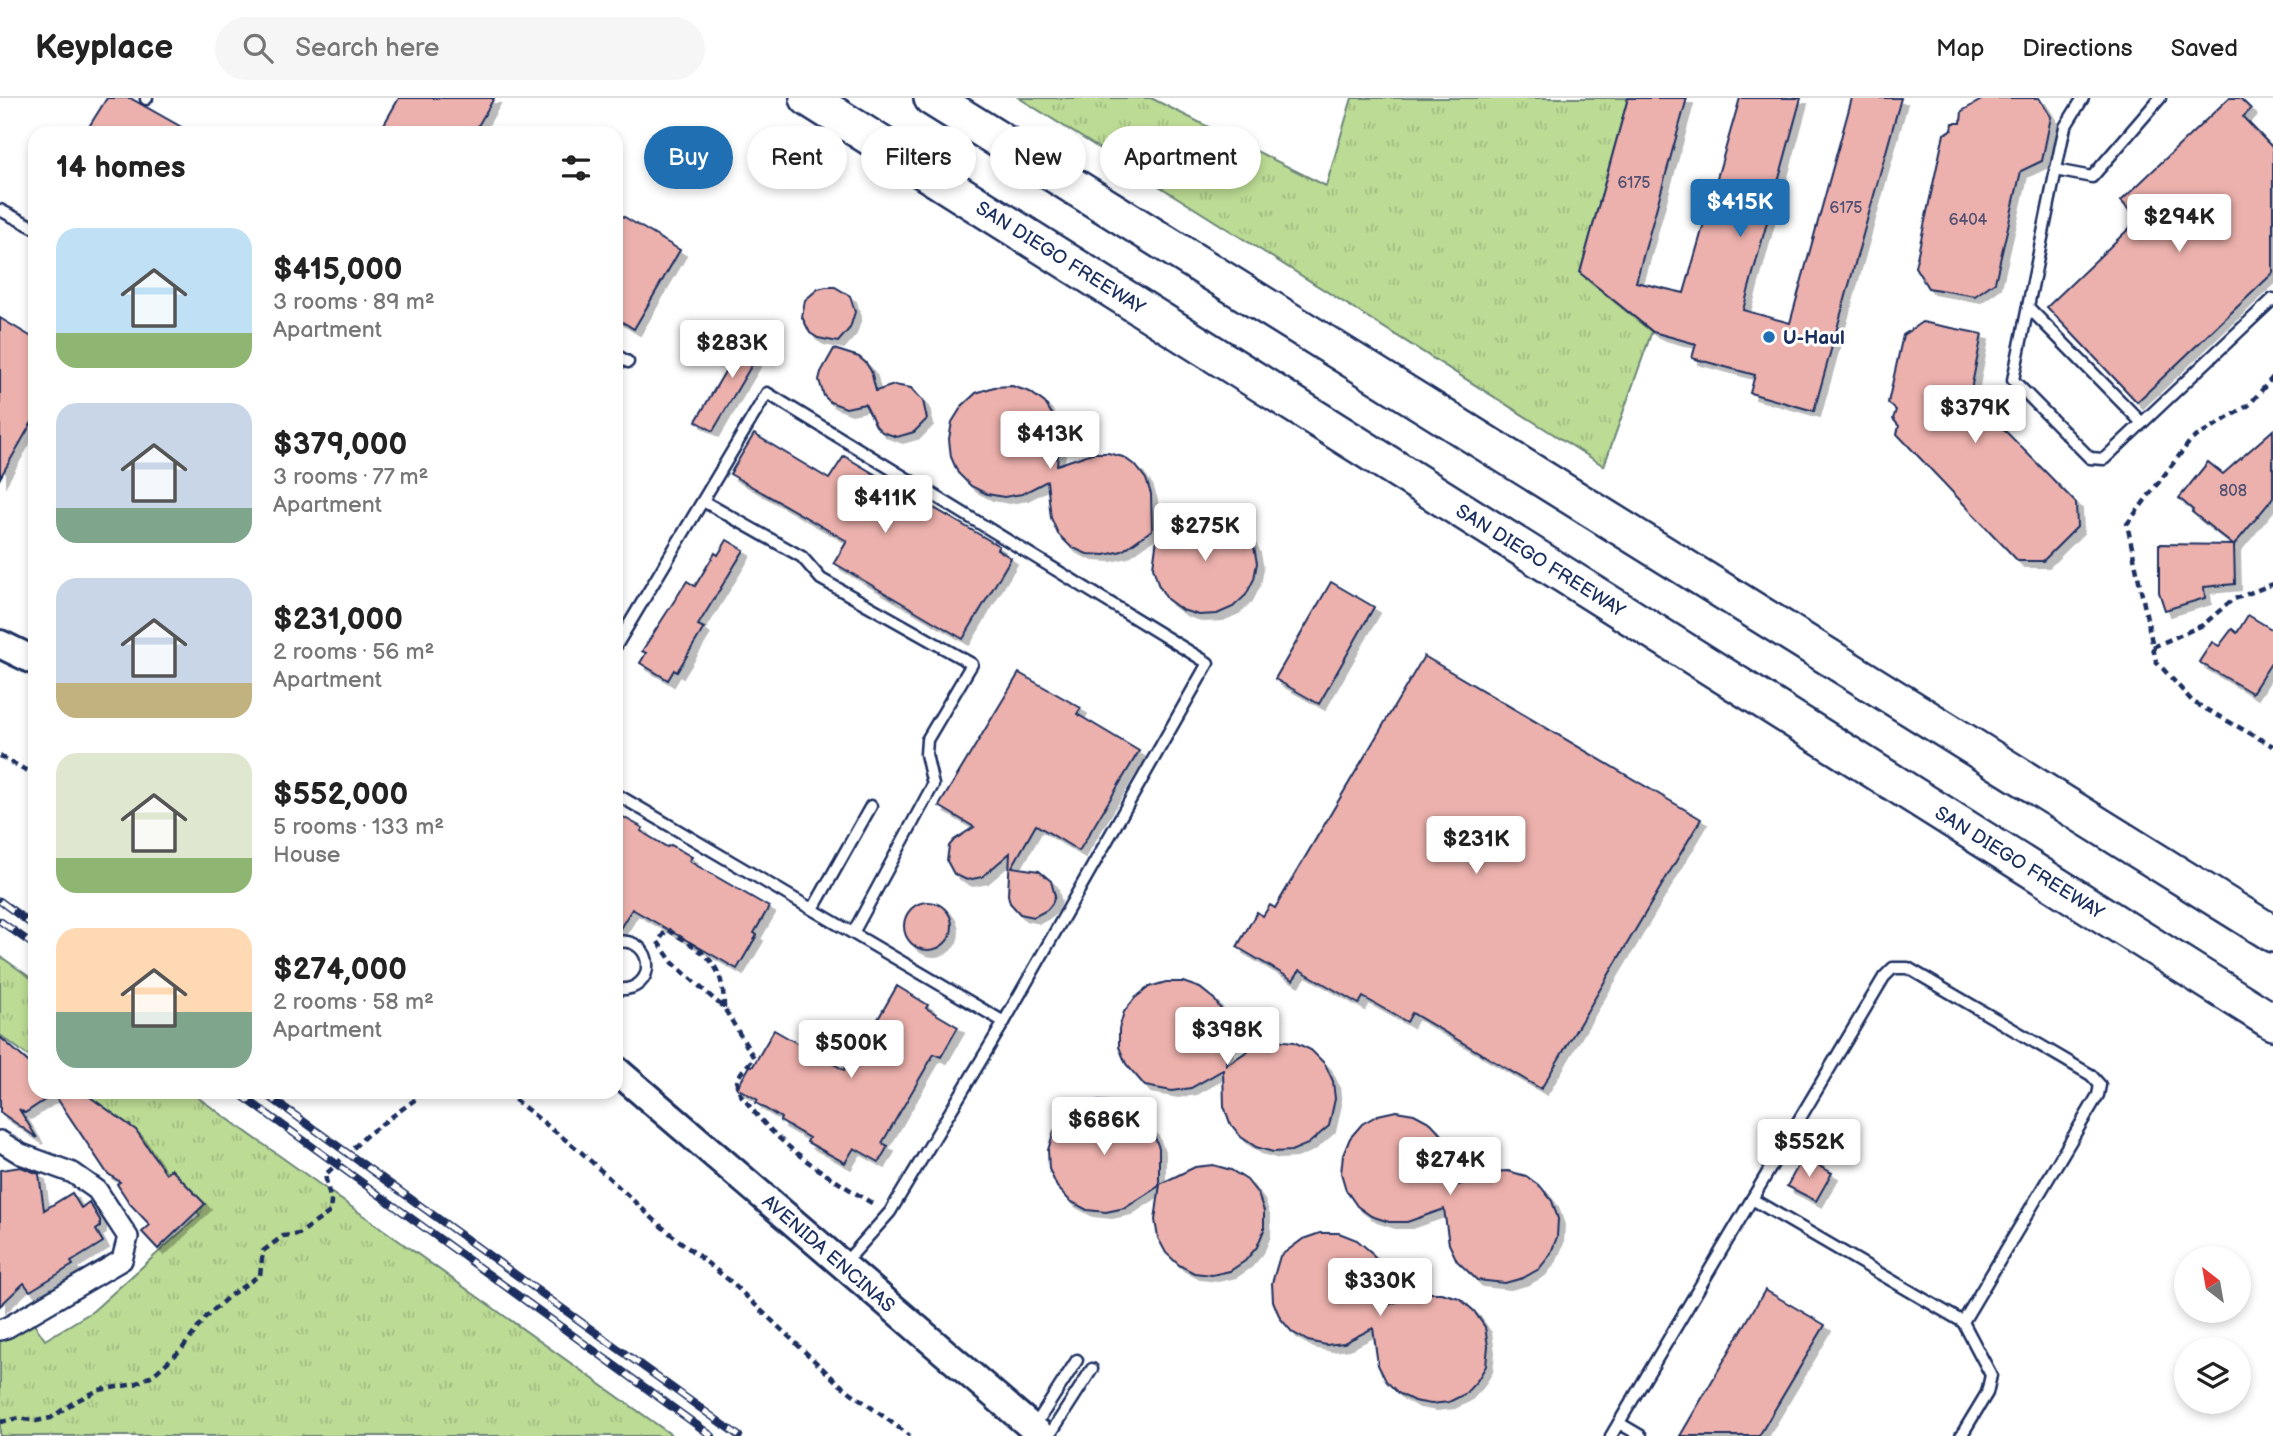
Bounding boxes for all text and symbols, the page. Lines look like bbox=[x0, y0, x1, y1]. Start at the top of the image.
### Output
search box bbox=[215, 17, 705, 80]
text: Keyplace bbox=[35, 28, 173, 68]
icon: search bbox=[239, 29, 277, 67]
text: Search here bbox=[295, 33, 439, 64]
text: Map bbox=[1936, 34, 1984, 63]
text: Directions bbox=[2022, 34, 2133, 63]
text: Saved bbox=[2171, 34, 2238, 63]
chip: Buy bbox=[644, 126, 733, 189]
chip: Rent bbox=[747, 126, 847, 189]
chip: Filters bbox=[861, 126, 976, 189]
chip: New bbox=[990, 126, 1086, 189]
chip: Apartment bbox=[1100, 126, 1261, 189]
icon: filters bbox=[557, 149, 595, 187]
text: 14 homes bbox=[56, 150, 185, 186]
house number: 6175 bbox=[1618, 174, 1651, 193]
pin: $415K bbox=[1691, 180, 1789, 239]
text: $415K bbox=[1707, 188, 1773, 216]
pin: $294K bbox=[2130, 194, 2228, 254]
street label: SAN DIEGO FREEWAY bbox=[971, 197, 1150, 320]
house number: 6175 bbox=[1830, 199, 1863, 218]
text: $294K bbox=[2143, 203, 2215, 231]
house number: 6404 bbox=[1949, 211, 1988, 230]
text: $415,000 bbox=[273, 252, 403, 288]
icon: home bbox=[112, 256, 196, 340]
text: 3 rooms · 89 m² bbox=[273, 288, 435, 316]
text: Apartment bbox=[273, 316, 382, 344]
pin: $283K bbox=[683, 320, 781, 380]
place label: U-Haul bbox=[1783, 327, 1845, 350]
text: $283K bbox=[696, 329, 768, 357]
marker: U-Haul bbox=[1761, 329, 1777, 345]
pin: $379K bbox=[1926, 386, 2024, 445]
text: $379K bbox=[1940, 394, 2010, 422]
pin: $413K bbox=[1001, 412, 1099, 471]
text: $413K bbox=[1017, 420, 1084, 448]
text: $379,000 bbox=[273, 427, 407, 463]
icon: home bbox=[112, 431, 196, 515]
text: 3 rooms · 77 m² bbox=[273, 463, 429, 491]
pin: $411K bbox=[836, 476, 934, 535]
house number: 808 bbox=[2219, 482, 2247, 501]
text: $411K bbox=[853, 484, 917, 512]
text: Apartment bbox=[273, 491, 382, 519]
street label: SAN DIEGO FREEWAY bbox=[1451, 500, 1630, 623]
pin: $275K bbox=[1156, 504, 1254, 563]
text: $275K bbox=[1170, 512, 1240, 540]
text: $231,000 bbox=[273, 602, 403, 638]
icon: home bbox=[112, 606, 196, 690]
text: 2 rooms · 56 m² bbox=[273, 638, 435, 666]
text: Apartment bbox=[273, 666, 382, 694]
text: $552,000 bbox=[273, 777, 408, 813]
icon: home bbox=[112, 781, 196, 865]
street label: SAN DIEGO FREEWAY bbox=[1930, 802, 2109, 925]
text: 5 rooms · 133 m² bbox=[273, 813, 444, 841]
pin: $231K bbox=[1427, 816, 1525, 876]
text: $231K bbox=[1442, 825, 1510, 853]
text: House bbox=[273, 841, 340, 869]
text: $274,000 bbox=[273, 952, 407, 988]
icon: home bbox=[112, 956, 196, 1040]
text: 2 rooms · 58 m² bbox=[273, 988, 434, 1016]
pin: $398K bbox=[1178, 1007, 1276, 1067]
text: Apartment bbox=[273, 1016, 382, 1044]
text: $398K bbox=[1191, 1016, 1263, 1044]
pin: $500K bbox=[802, 1020, 900, 1080]
text: $500K bbox=[815, 1029, 887, 1057]
pin: $686K bbox=[1055, 1098, 1153, 1157]
text: $686K bbox=[1068, 1106, 1140, 1134]
pin: $552K bbox=[1760, 1119, 1858, 1179]
text: $552K bbox=[1773, 1128, 1845, 1156]
pin: $274K bbox=[1401, 1138, 1499, 1197]
text: $274K bbox=[1415, 1146, 1485, 1174]
street label: AVENIDA ENCINAS bbox=[757, 1190, 899, 1318]
north arrow bbox=[2174, 1246, 2250, 1323]
map controls bbox=[2174, 1246, 2251, 1414]
pin: $330K bbox=[1331, 1258, 1429, 1318]
text: $330K bbox=[1344, 1267, 1416, 1295]
button: layers bbox=[2174, 1337, 2251, 1414]

